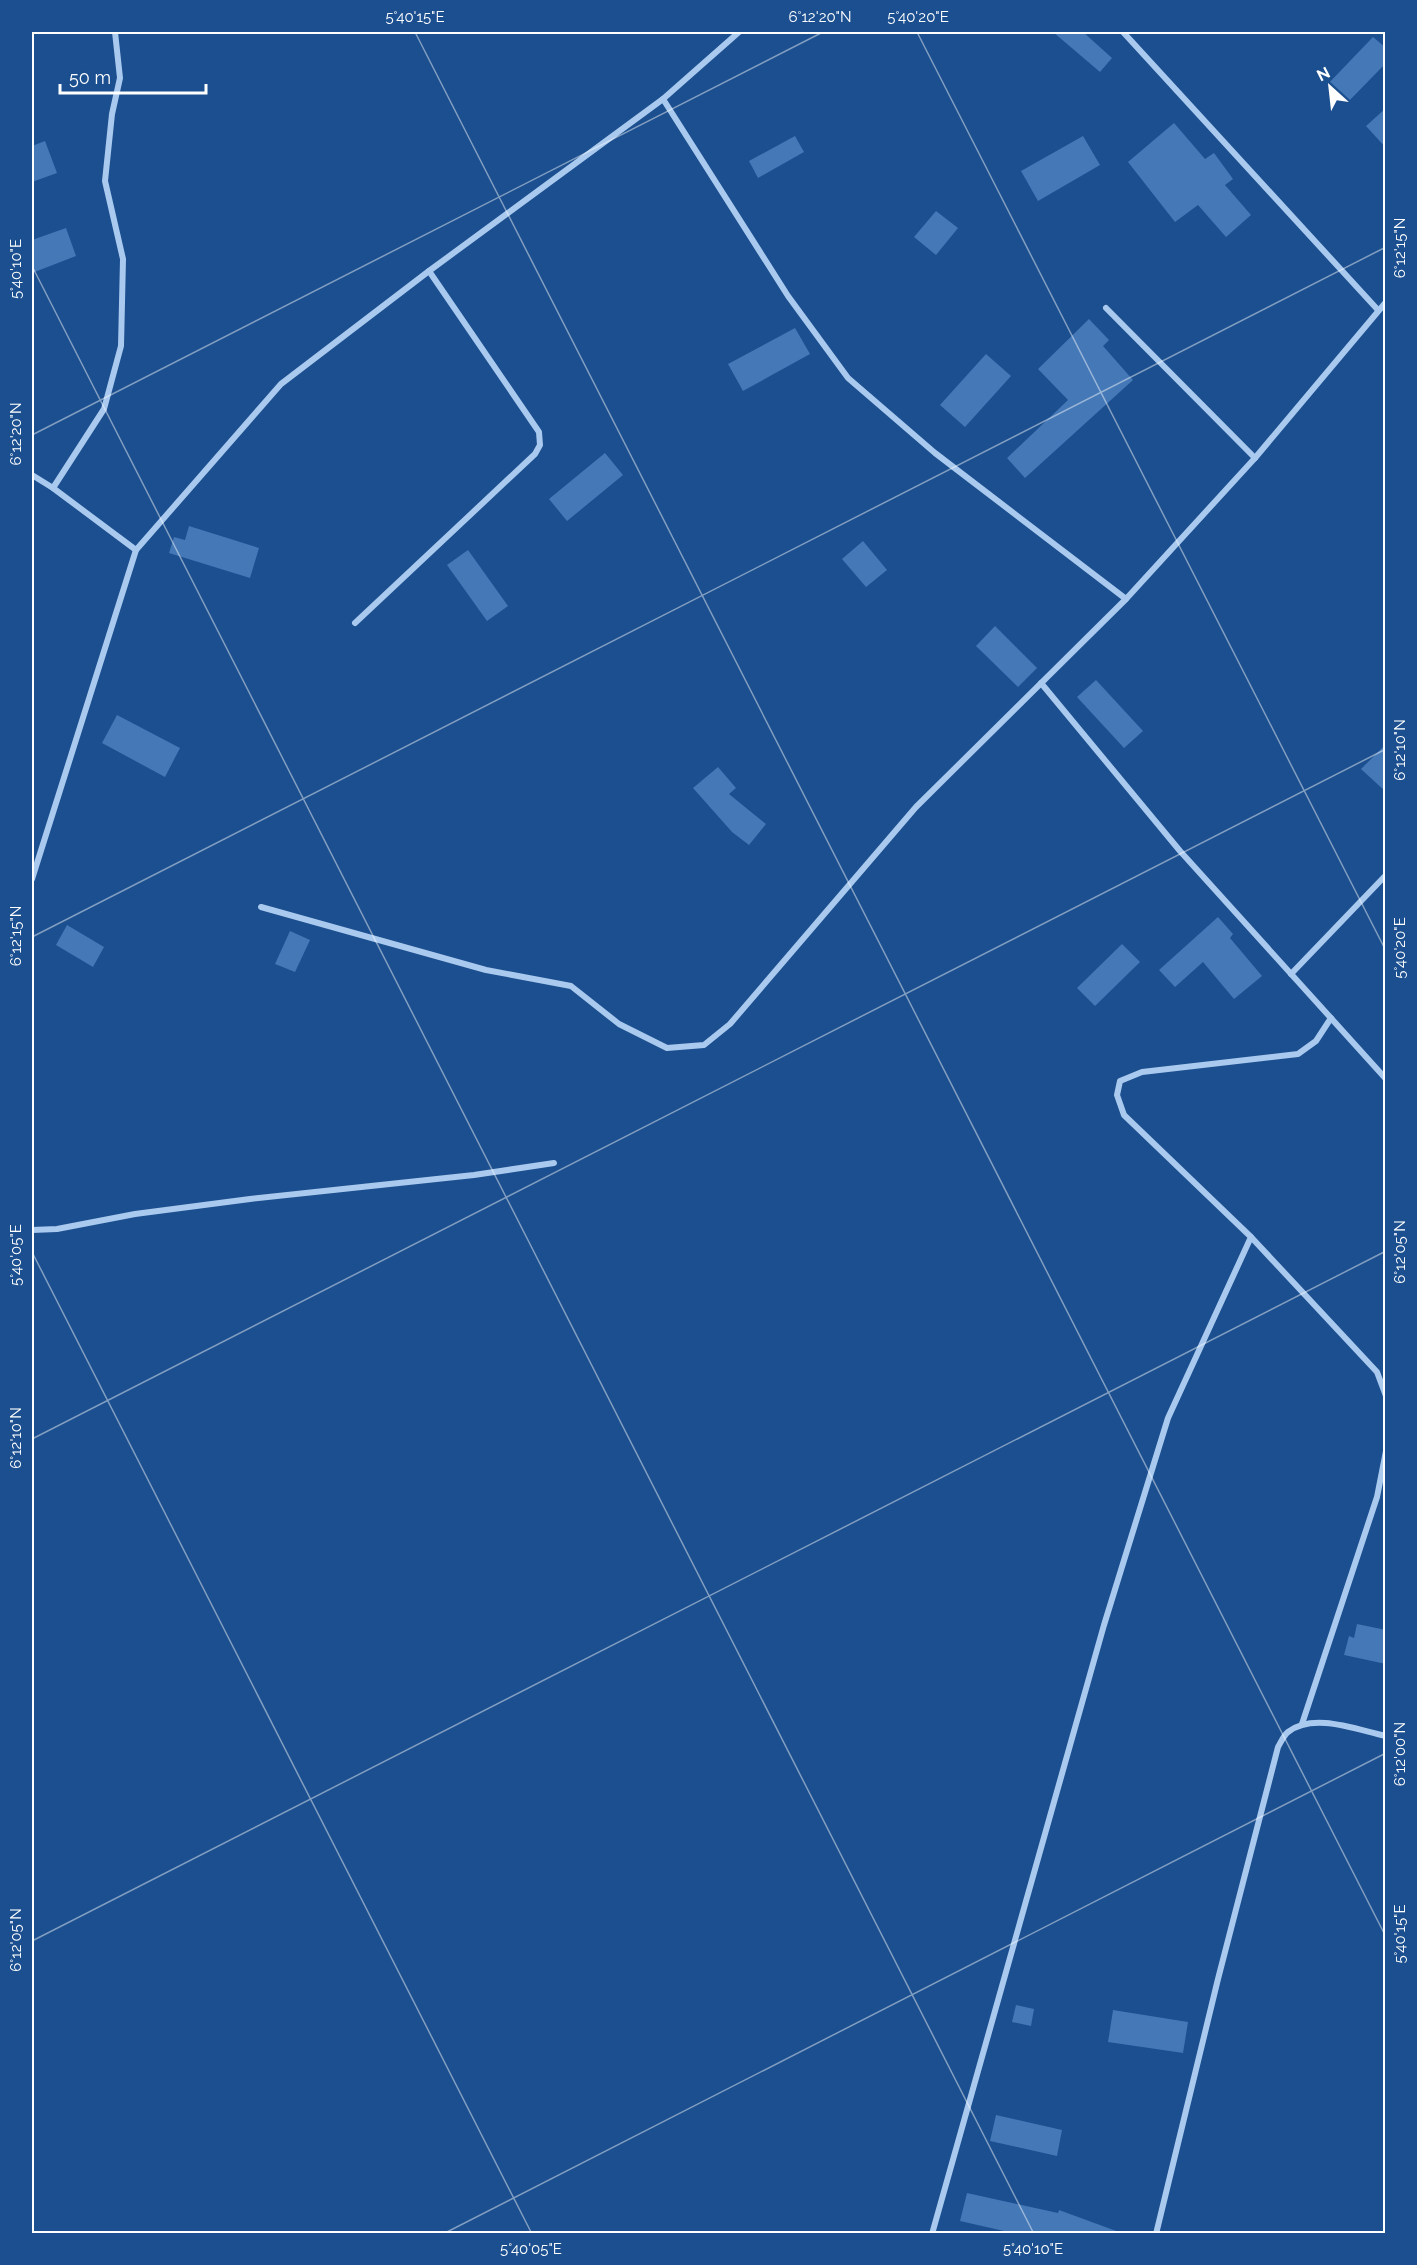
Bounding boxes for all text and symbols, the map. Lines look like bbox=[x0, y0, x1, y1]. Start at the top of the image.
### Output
text: 5°40'15"E bbox=[385, 8, 445, 26]
text: 6°12'20"N bbox=[788, 8, 852, 26]
text: 5°40'20"E bbox=[887, 8, 949, 26]
scale bar bbox=[60, 57, 206, 95]
north arrow bbox=[1300, 57, 1360, 117]
text: N bbox=[1314, 63, 1333, 85]
text: 50 m bbox=[69, 67, 111, 88]
text: 6°12'15"N bbox=[1391, 218, 1409, 278]
text: 5°40'10"E bbox=[7, 239, 25, 299]
text: 6°12'20"N bbox=[7, 402, 25, 466]
text: 6°12'10"N bbox=[1391, 719, 1409, 781]
text: 6°12'15"N bbox=[7, 906, 25, 966]
text: 5°40'20"E bbox=[1391, 917, 1409, 979]
text: 6°12'05"N bbox=[1391, 1220, 1409, 1284]
text: 5°40'05"E bbox=[7, 1224, 25, 1286]
text: 6°12'10"N bbox=[7, 1407, 25, 1469]
text: 6°12'00"N bbox=[1391, 1722, 1409, 1786]
text: 5°40'15"E bbox=[1391, 1904, 1409, 1964]
text: 6°12'05"N bbox=[7, 1908, 25, 1972]
text: 5°40'05"E bbox=[500, 2240, 562, 2258]
text: 5°40'10"E bbox=[1003, 2240, 1063, 2258]

